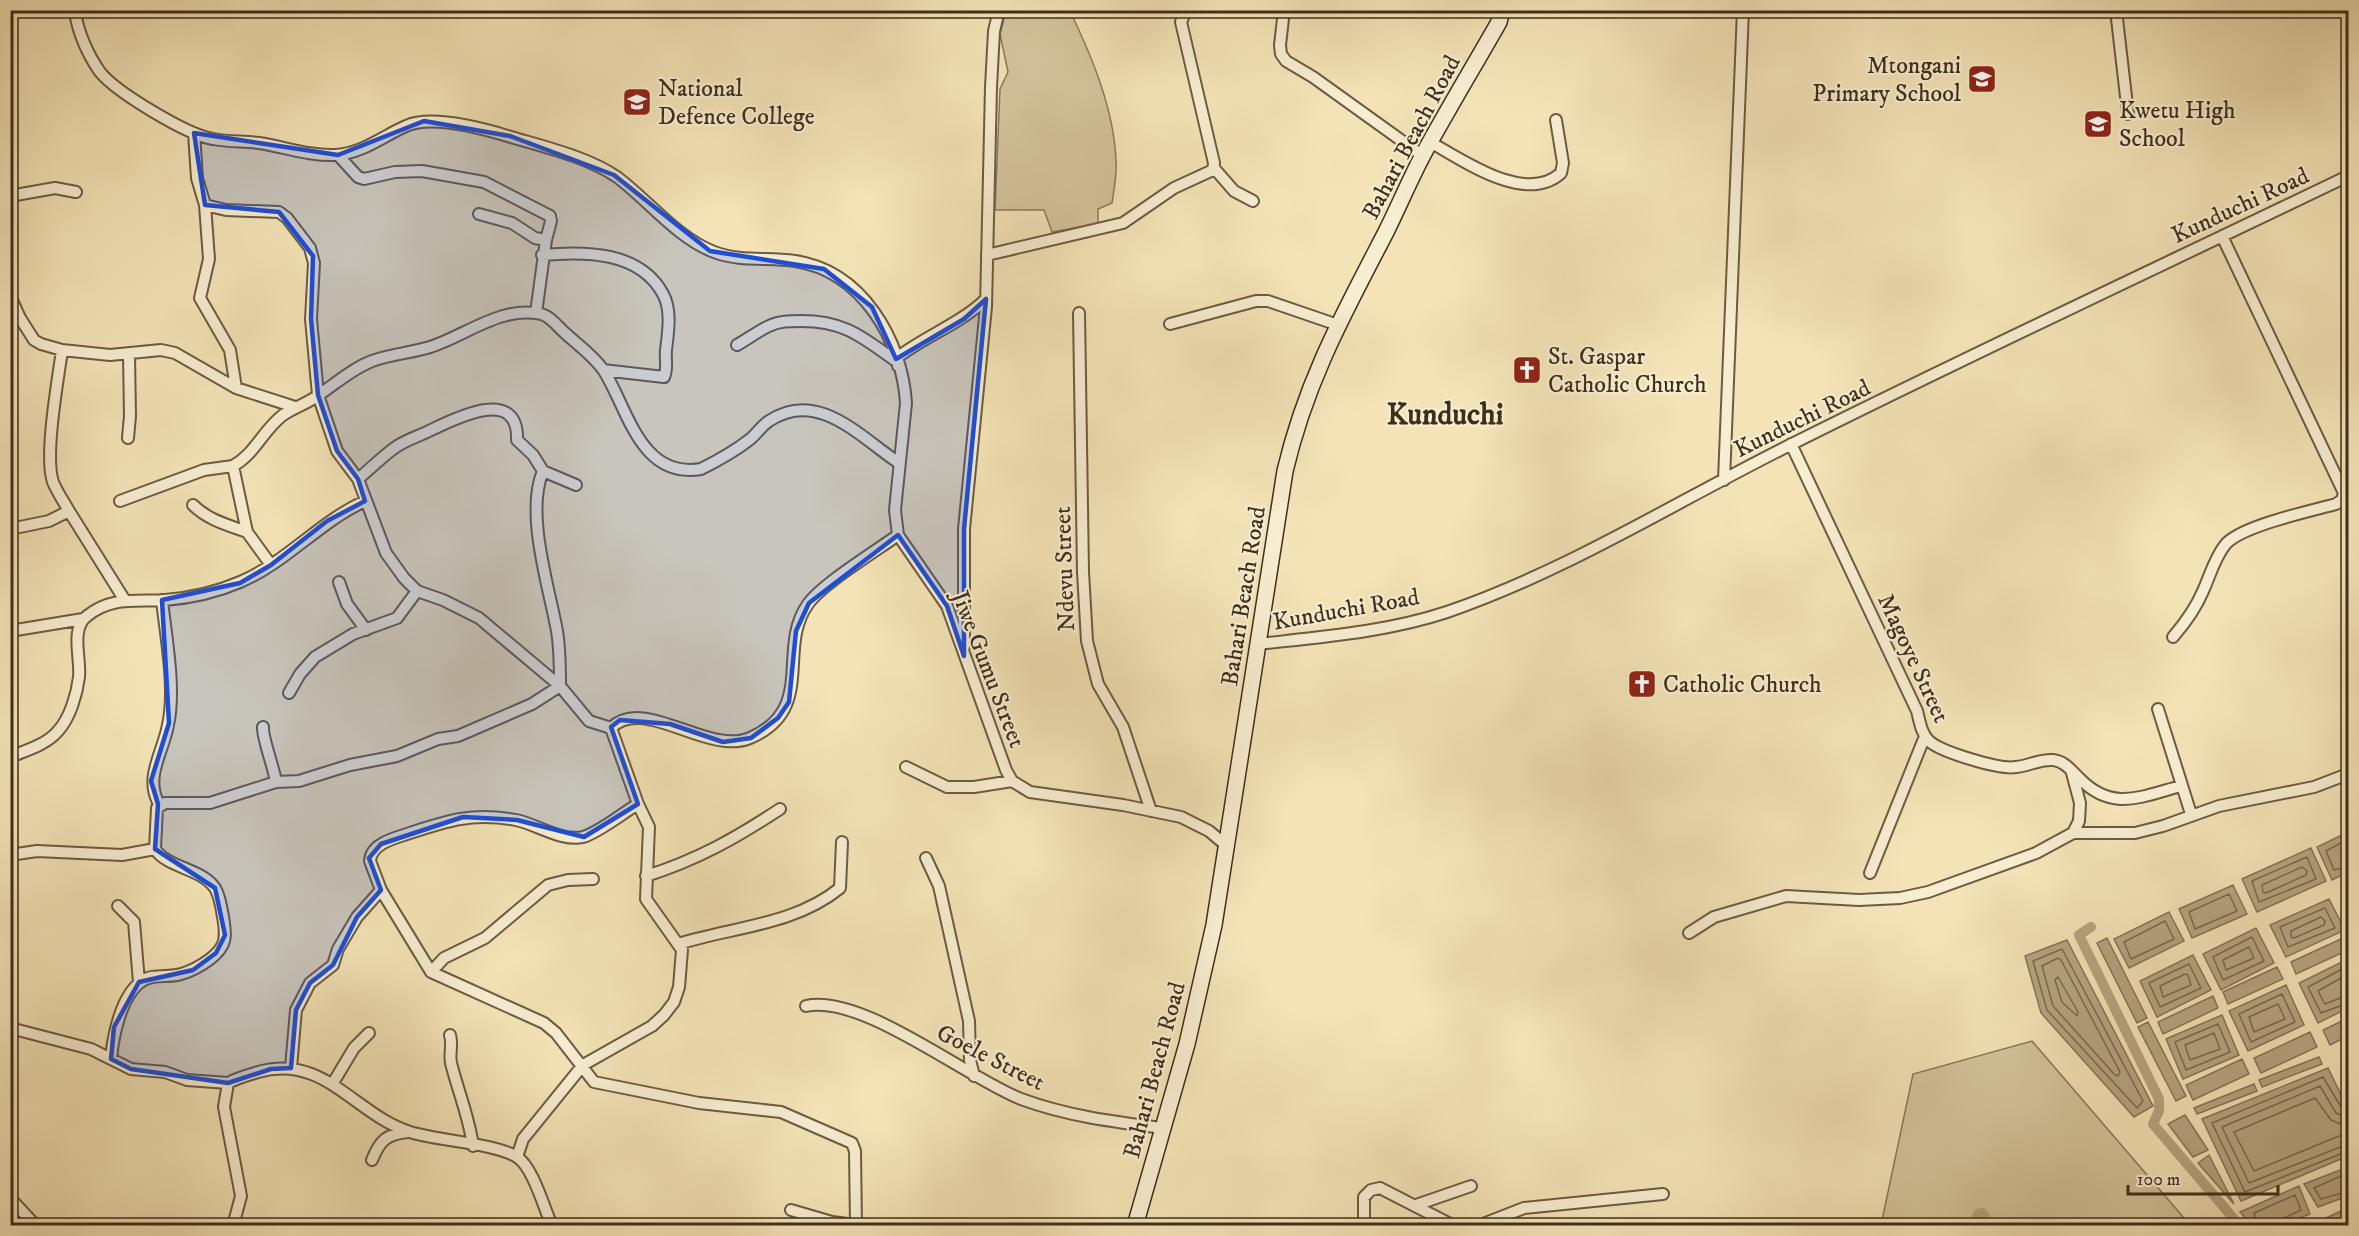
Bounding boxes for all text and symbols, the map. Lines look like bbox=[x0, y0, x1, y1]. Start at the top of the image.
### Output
street label: Bahari Beach Road bbox=[1356, 50, 1468, 225]
place label: Mtongani Primary School bbox=[1812, 51, 1962, 109]
school or university icon: Mtongani Primary School bbox=[1966, 63, 1998, 95]
place label: National Defence College bbox=[658, 74, 815, 132]
school or university icon: National Defence College bbox=[621, 86, 653, 118]
place label: Kwetu High School bbox=[2119, 96, 2236, 154]
school or university icon: Kwetu High School bbox=[2082, 108, 2114, 140]
street label: Kunduchi Road bbox=[2167, 161, 2314, 251]
place label: St. Gaspar Catholic Church bbox=[1548, 342, 1707, 400]
church icon: St. Gaspar Catholic Church bbox=[1511, 354, 1543, 386]
street label: Kunduchi Road bbox=[1729, 373, 1876, 465]
district label: Kunduchi bbox=[1387, 397, 1504, 434]
street label: Bahari Beach Road bbox=[1215, 504, 1273, 688]
street label: Ndevu Street bbox=[1048, 506, 1082, 632]
street label: Kunduchi Road bbox=[1271, 582, 1422, 638]
street label: Jiwe Gumu Street bbox=[944, 585, 1032, 752]
street label: Magoye Street bbox=[1870, 589, 1956, 728]
church icon: Catholic Church bbox=[1626, 668, 1658, 700]
place label: Catholic Church bbox=[1663, 670, 1822, 700]
street label: Bahari Beach Road bbox=[1117, 979, 1193, 1162]
street label: Goele Street bbox=[931, 1018, 1050, 1098]
scale bar bbox=[2128, 1158, 2278, 1196]
text: 100 m bbox=[2137, 1169, 2180, 1191]

